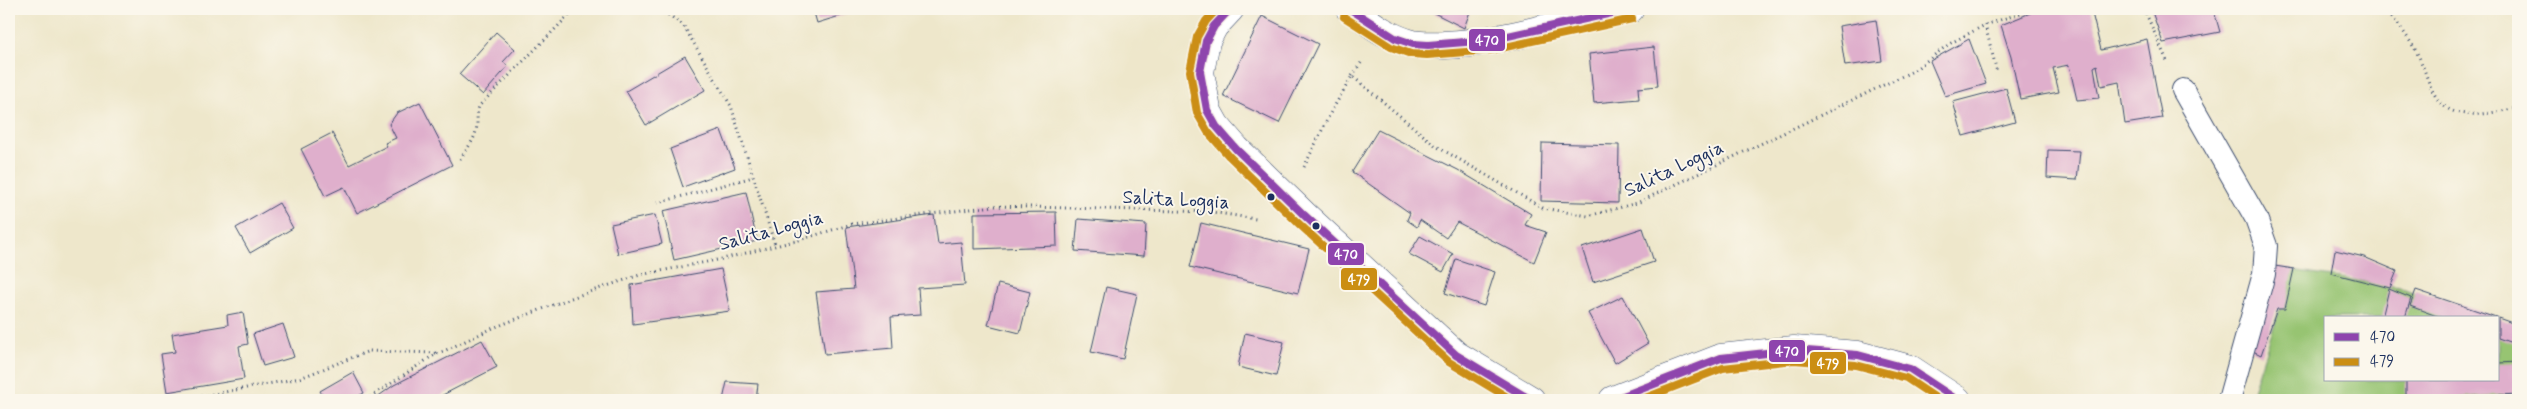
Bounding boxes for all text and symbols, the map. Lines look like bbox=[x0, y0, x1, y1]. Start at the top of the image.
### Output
line badge: 470 bbox=[1468, 28, 1506, 52]
text: 470 bbox=[1475, 32, 1499, 50]
street label: Salita Loggia bbox=[1620, 135, 1729, 205]
street label: Salita Loggia bbox=[1122, 185, 1230, 217]
unlabelled marker bbox=[1266, 192, 1276, 202]
street label: Salita Loggia bbox=[716, 205, 827, 259]
unlabelled marker bbox=[1311, 221, 1321, 231]
line badge: 470 bbox=[1327, 242, 1365, 266]
text: 470 bbox=[1334, 246, 1358, 264]
line badge: 479 bbox=[1340, 267, 1378, 291]
text: 479 bbox=[1348, 271, 1370, 289]
legend bbox=[2324, 316, 2500, 382]
text: 470 bbox=[2370, 328, 2395, 348]
line badge: 470 bbox=[1768, 339, 1806, 363]
text: 470 bbox=[1775, 343, 1799, 361]
line badge: 479 bbox=[1809, 351, 1847, 375]
text: 479 bbox=[2370, 352, 2394, 372]
text: 479 bbox=[1817, 355, 1839, 373]

